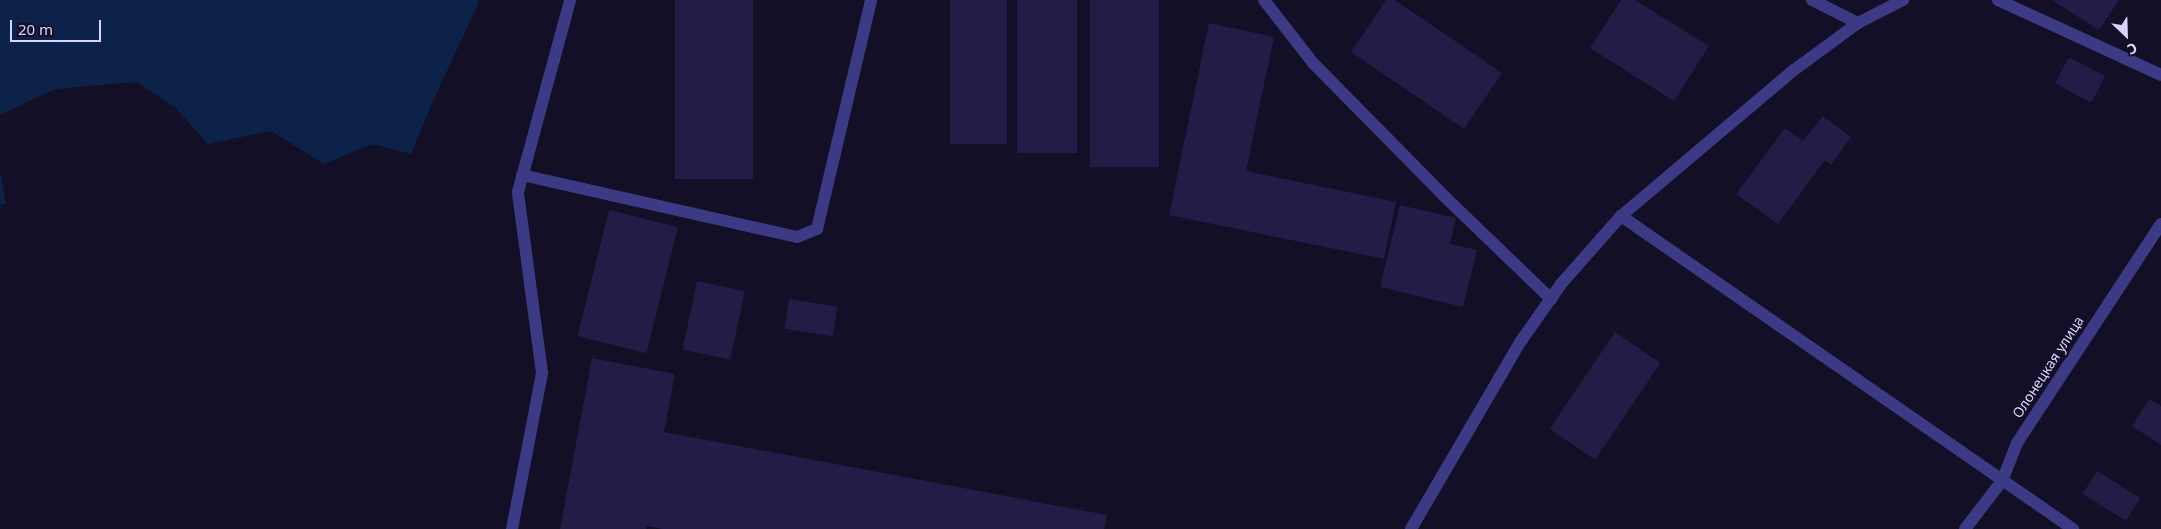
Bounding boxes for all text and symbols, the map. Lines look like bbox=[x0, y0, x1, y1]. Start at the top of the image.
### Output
scale bar bbox=[12, 10, 104, 42]
north arrow bbox=[2101, 10, 2151, 60]
text: 20 m bbox=[18, 19, 53, 39]
text: С bbox=[2124, 39, 2140, 60]
street label: Олонецкая улица bbox=[2009, 313, 2087, 421]

